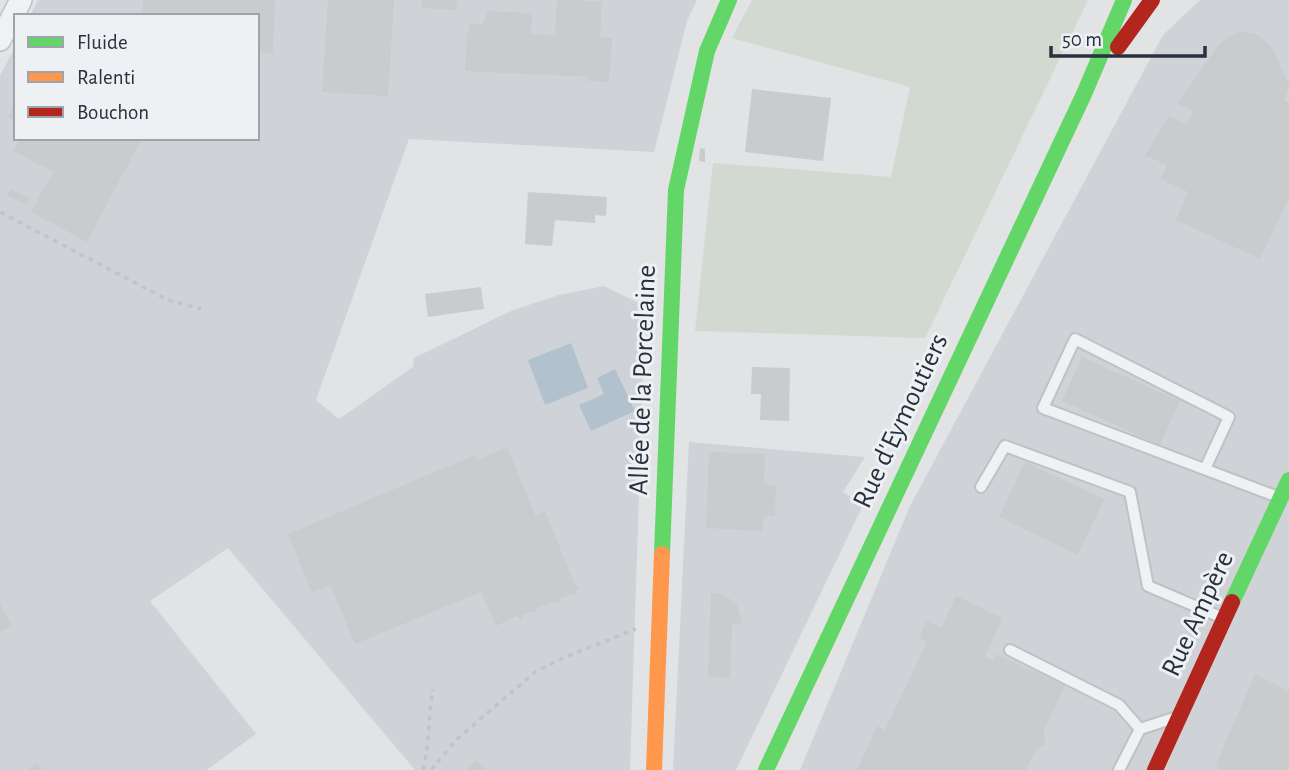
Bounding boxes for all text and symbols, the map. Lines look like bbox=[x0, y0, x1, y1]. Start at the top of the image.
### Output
legend bbox=[14, 14, 259, 140]
scale bar bbox=[1051, 14, 1205, 58]
text: 50 m bbox=[1062, 29, 1102, 50]
text: Fluide bbox=[77, 32, 128, 53]
text: Ralenti bbox=[77, 67, 135, 88]
text: Bouchon bbox=[77, 102, 149, 123]
street label: Allée de la Porcelaine bbox=[625, 264, 661, 496]
street label: Rue d'Eymoutiers bbox=[848, 329, 954, 513]
street label: Rue Ampère bbox=[1157, 547, 1239, 681]

